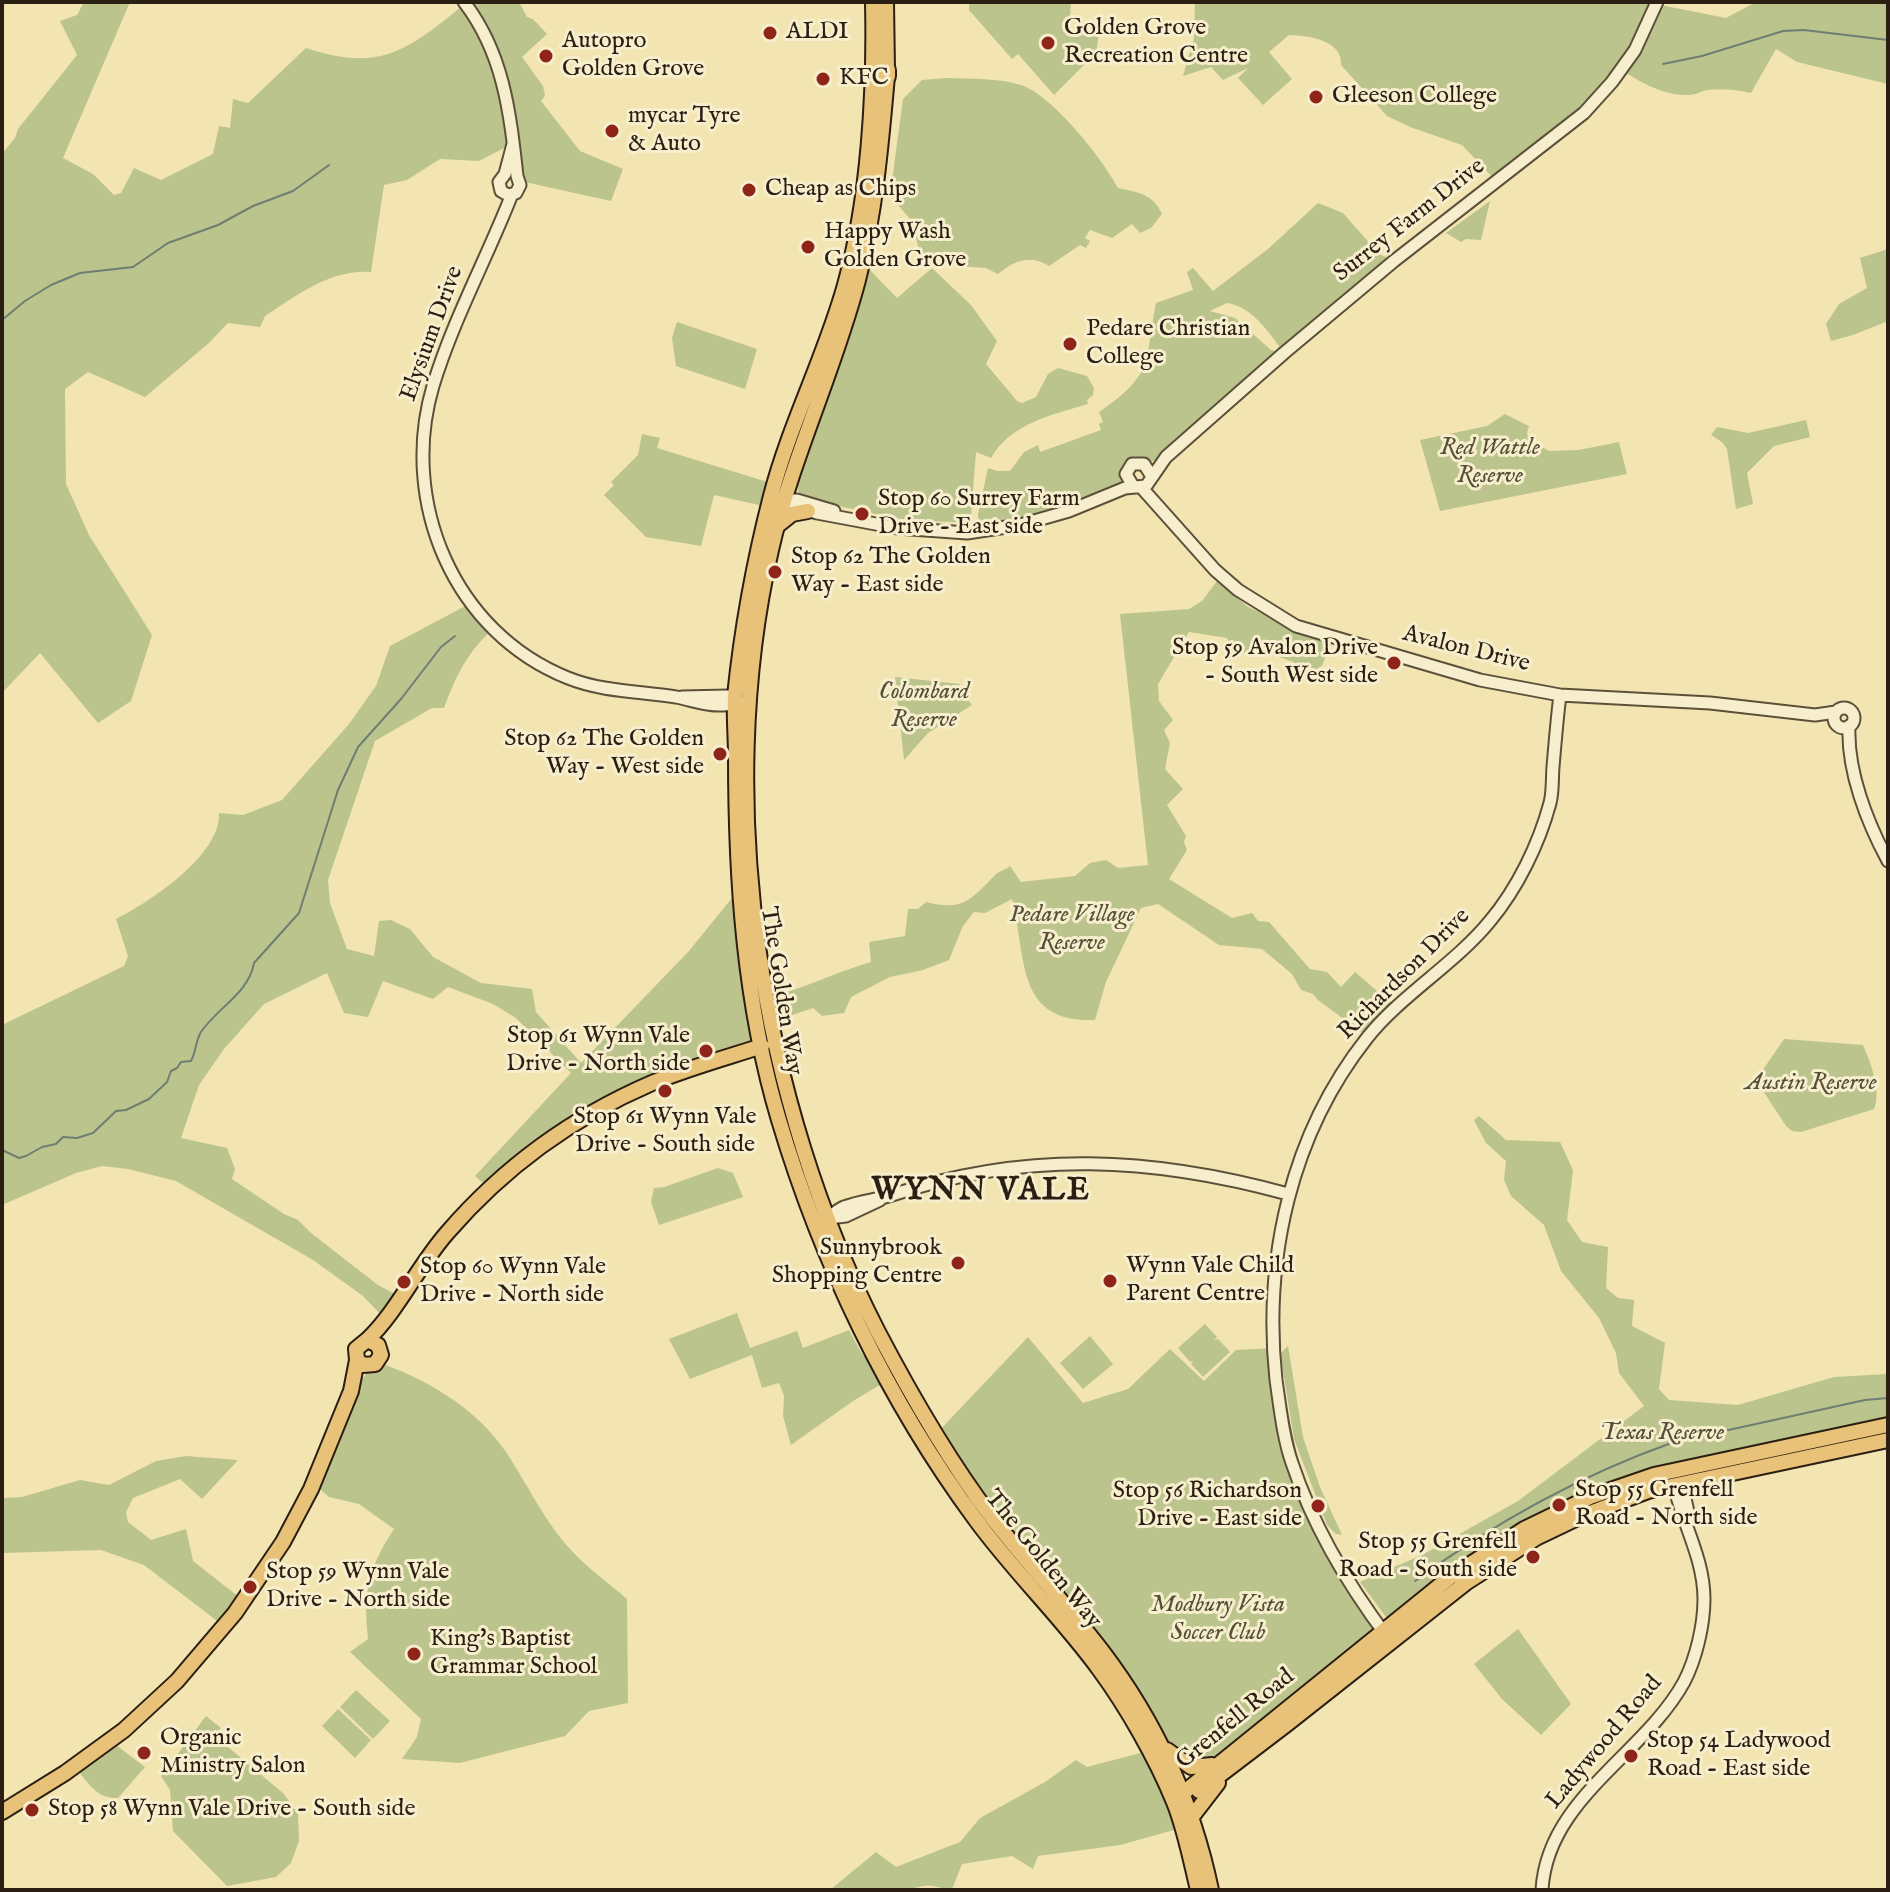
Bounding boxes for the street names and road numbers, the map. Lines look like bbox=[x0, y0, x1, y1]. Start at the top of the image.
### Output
street label: Surrey Farm Drive bbox=[1329, 153, 1491, 289]
street label: Elysium Drive bbox=[395, 263, 471, 405]
street label: Avalon Drive bbox=[1400, 620, 1532, 680]
street label: Richardson Drive bbox=[1333, 903, 1477, 1047]
street label: The Golden Way bbox=[752, 905, 808, 1077]
street label: The Golden Way bbox=[977, 1485, 1107, 1635]
street label: Grenfell Road bbox=[1171, 1664, 1301, 1776]
street label: Ladywood Road bbox=[1541, 1670, 1669, 1816]

